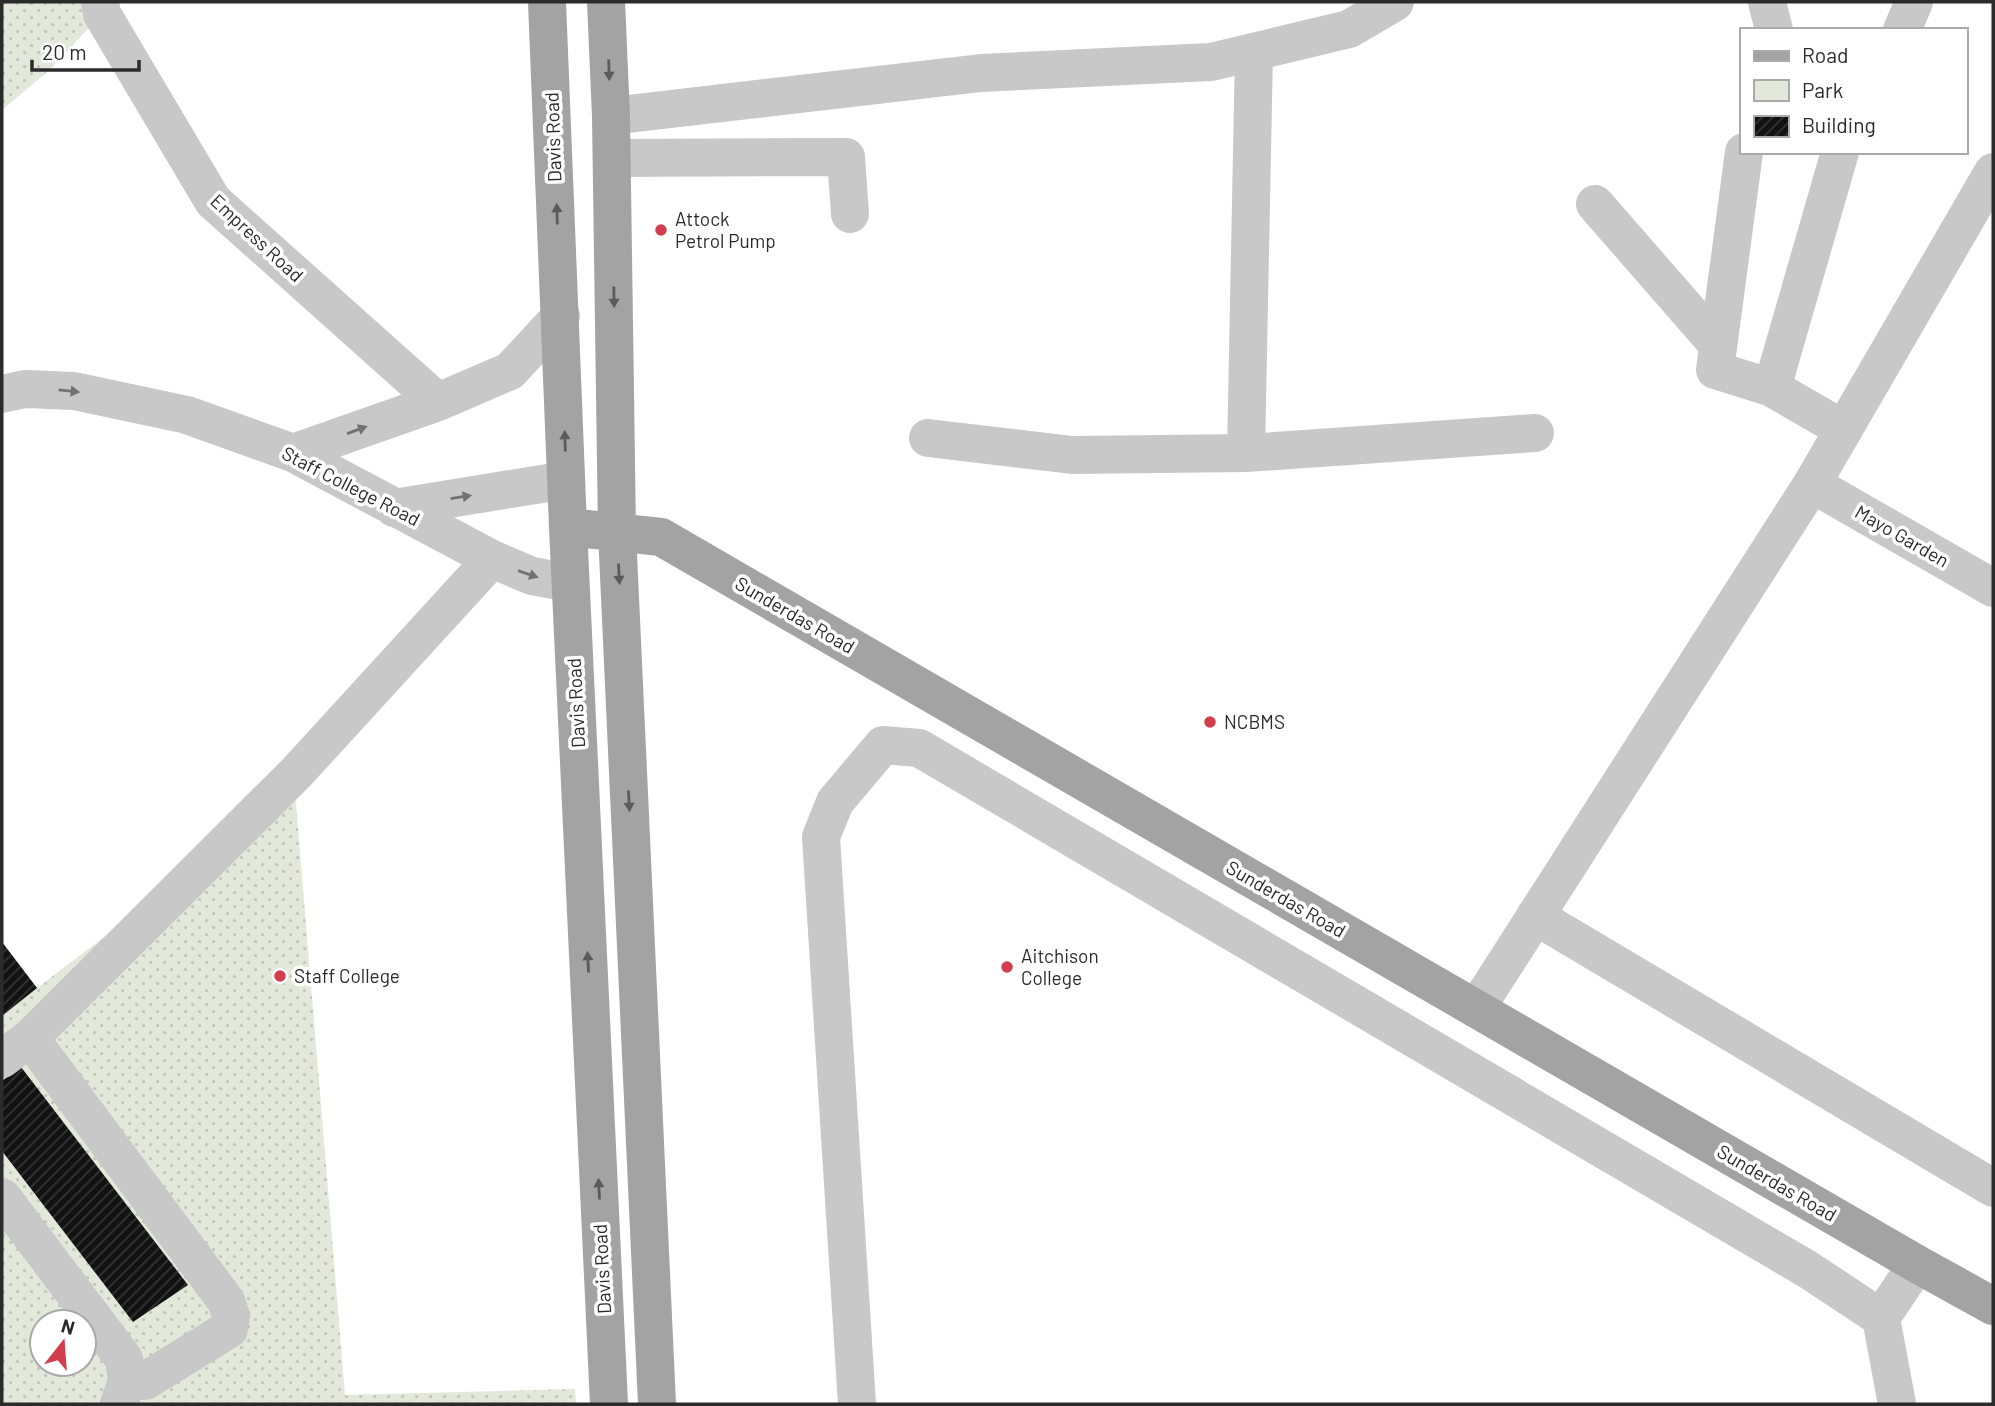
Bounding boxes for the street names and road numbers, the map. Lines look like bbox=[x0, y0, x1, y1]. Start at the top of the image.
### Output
street label: Davis Road bbox=[539, 92, 566, 182]
street label: Empress Road bbox=[206, 189, 308, 286]
street label: Staff College Road bbox=[278, 441, 424, 530]
street label: Mayo Garden bbox=[1851, 499, 1953, 572]
street label: Sunderdas Road bbox=[732, 571, 859, 658]
street label: Davis Road bbox=[562, 657, 589, 749]
street label: Sunderdas Road bbox=[1223, 855, 1350, 942]
street label: Sunderdas Road bbox=[1714, 1139, 1841, 1226]
street label: Davis Road bbox=[588, 1223, 615, 1315]

